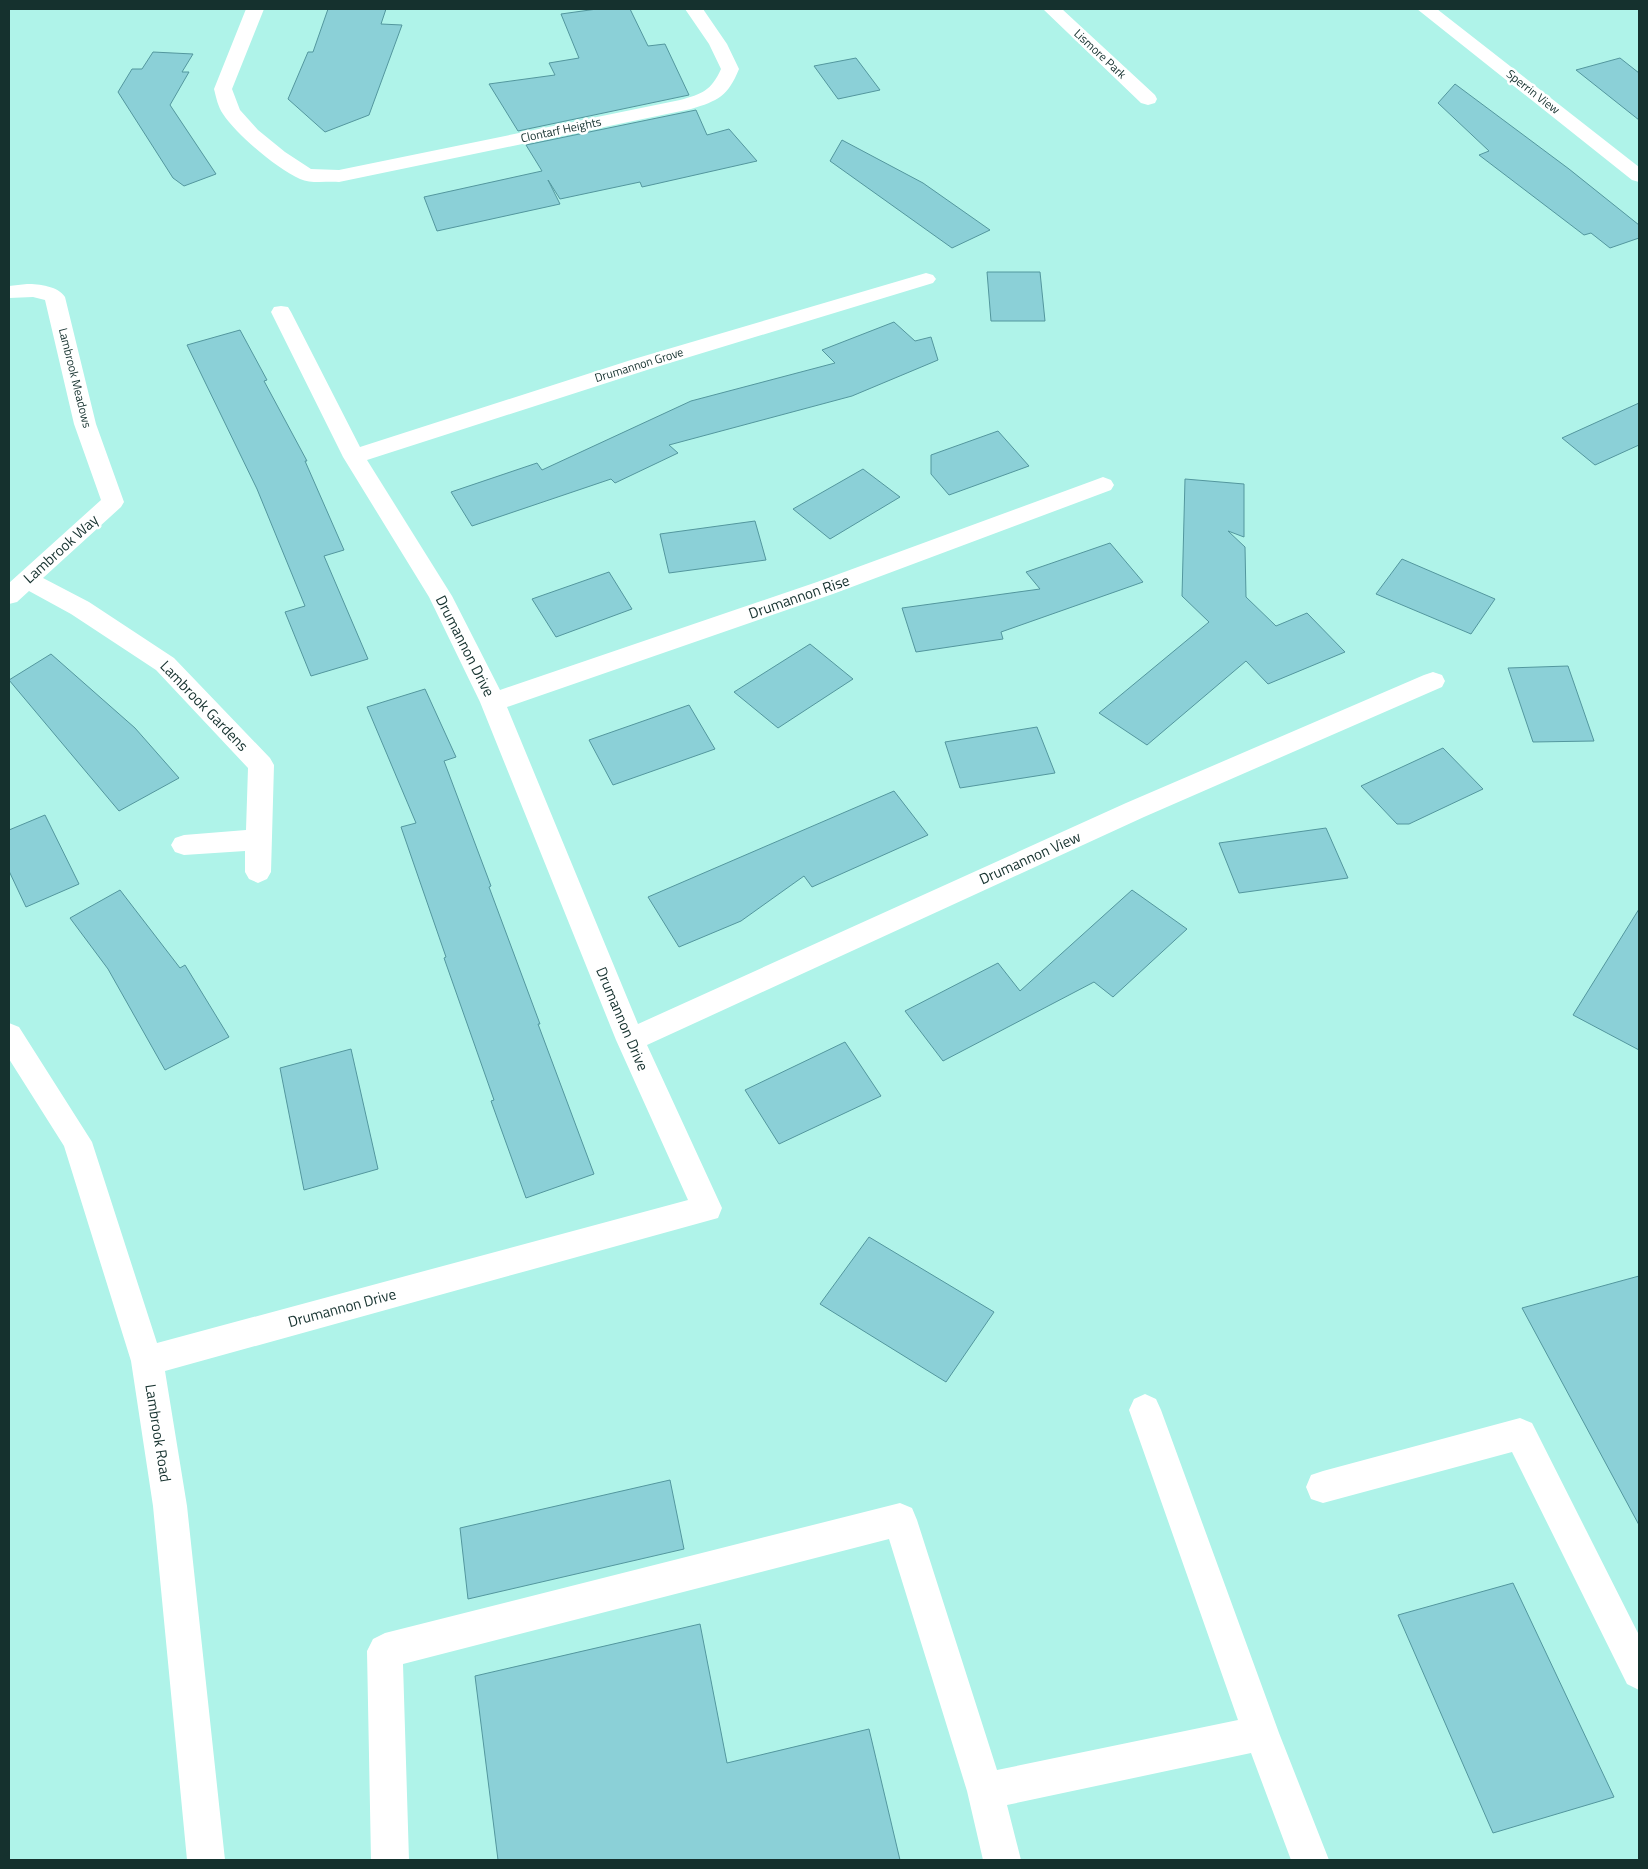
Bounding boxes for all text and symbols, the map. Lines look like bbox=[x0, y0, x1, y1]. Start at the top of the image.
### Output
street label: Lismore Park bbox=[1070, 24, 1131, 83]
street label: Sperrin View bbox=[1502, 65, 1564, 119]
street label: Clontarf Heights bbox=[519, 112, 603, 147]
street label: Lambrook Meadows bbox=[54, 326, 97, 430]
street label: Drumannon Grove bbox=[592, 342, 686, 387]
street label: Lambrook Way bbox=[18, 509, 103, 589]
street label: Drumannon Rise bbox=[745, 569, 852, 625]
street label: Drumannon Drive bbox=[430, 591, 501, 700]
street label: Lambrook Gardens bbox=[155, 655, 254, 756]
street label: Drumannon View bbox=[975, 825, 1084, 890]
street label: Drumannon Drive bbox=[590, 963, 655, 1074]
street label: Drumannon Drive bbox=[285, 1282, 398, 1333]
street label: Lambrook Road bbox=[139, 1382, 178, 1484]

